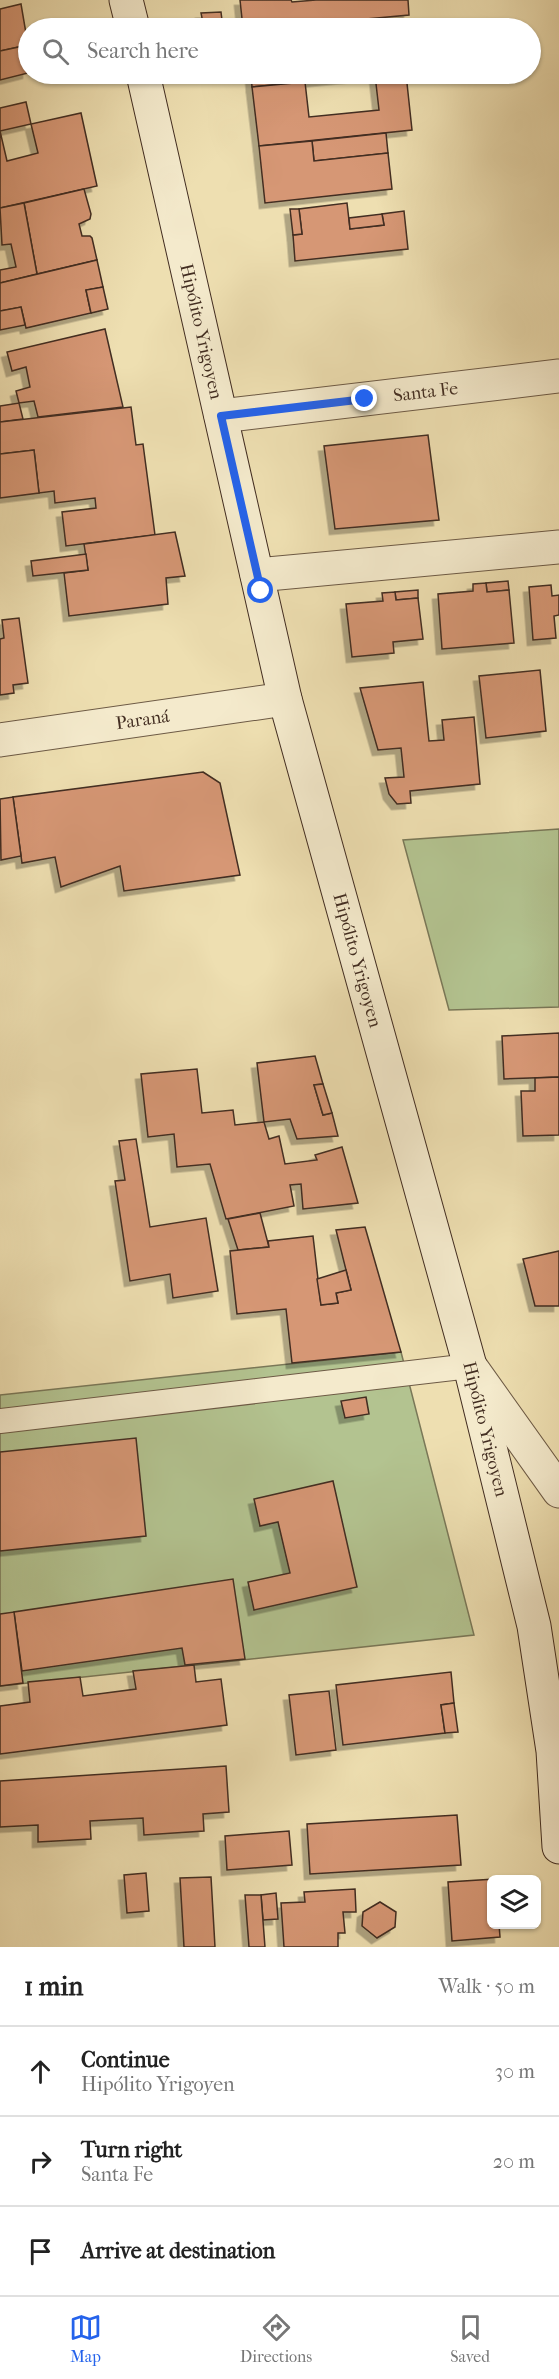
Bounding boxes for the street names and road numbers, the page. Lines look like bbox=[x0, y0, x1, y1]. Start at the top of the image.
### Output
street label: Hipólito Yrigoyen bbox=[175, 262, 227, 402]
street label: Santa Fe bbox=[392, 378, 459, 407]
street label: Paraná bbox=[114, 706, 171, 734]
street label: Hipólito Yrigoyen bbox=[328, 891, 386, 1030]
street label: Hipólito Yrigoyen bbox=[458, 1359, 512, 1499]

